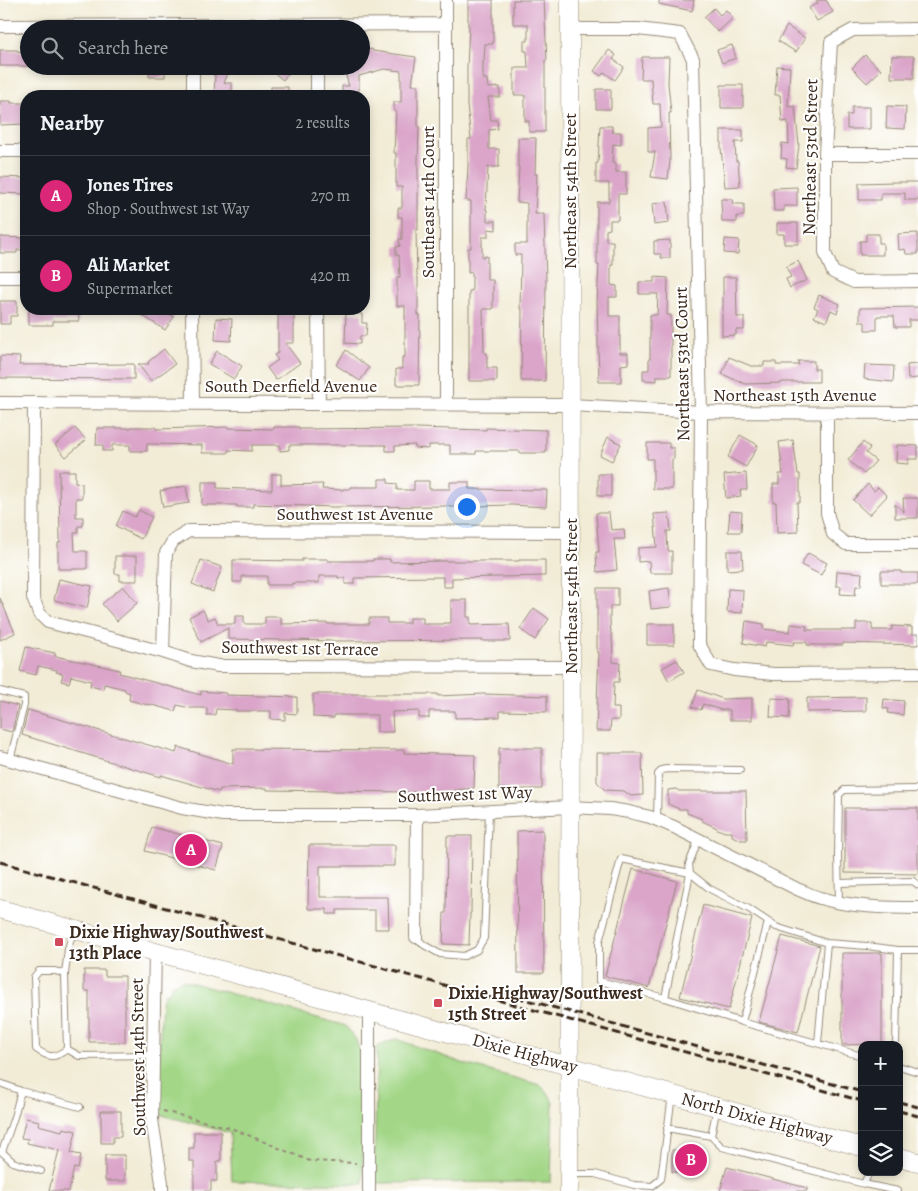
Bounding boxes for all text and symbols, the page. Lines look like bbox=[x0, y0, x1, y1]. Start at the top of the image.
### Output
search box bbox=[20, 20, 370, 75]
icon: search bbox=[38, 34, 66, 62]
text: Search here bbox=[78, 35, 168, 61]
street label: Northeast 53rd Street bbox=[797, 78, 823, 236]
text: Nearby bbox=[40, 109, 103, 137]
text: 2 results bbox=[295, 112, 350, 134]
street label: Northeast 54th Street bbox=[558, 113, 582, 269]
street label: Southeast 14th Court bbox=[416, 126, 440, 278]
text: Jones Tires bbox=[87, 172, 173, 198]
text: A bbox=[51, 185, 61, 207]
text: 270 m bbox=[311, 185, 350, 207]
text: Shop · Southwest 1st Way bbox=[87, 198, 249, 220]
text: Ali Market bbox=[87, 252, 170, 278]
text: B bbox=[51, 265, 61, 287]
text: 420 m bbox=[310, 265, 350, 287]
text: Supermarket bbox=[87, 278, 173, 300]
street label: Northeast 53rd Court bbox=[669, 286, 695, 442]
street label: South Deerfield Avenue bbox=[205, 374, 377, 398]
street label: Northeast 15th Avenue bbox=[713, 383, 877, 407]
your location bbox=[454, 494, 480, 520]
street label: Southwest 1st Avenue bbox=[277, 502, 433, 526]
street label: Northeast 54th Street bbox=[559, 518, 583, 674]
street label: Southwest 1st Terrace bbox=[221, 635, 379, 661]
street label: Southwest 1st Way bbox=[397, 780, 534, 808]
pin: A bbox=[175, 831, 207, 869]
place label: Dixie Highway/Southwest 13th Place bbox=[69, 920, 264, 965]
marker: Dixie Highway/Southwest 13th Place bbox=[53, 936, 65, 948]
street label: Southwest 14th Street bbox=[125, 978, 151, 1136]
place label: Dixie Highway/Southwest 15th Street bbox=[448, 981, 643, 1026]
marker: Dixie Highway/Southwest 15th Street bbox=[432, 997, 444, 1009]
street label: Dixie Highway bbox=[470, 1027, 581, 1079]
map controls bbox=[858, 1041, 903, 1176]
button: + bbox=[858, 1041, 903, 1086]
street label: North Dixie Highway bbox=[679, 1086, 836, 1150]
button: − bbox=[858, 1086, 903, 1131]
button: layers bbox=[858, 1131, 903, 1176]
pin: B bbox=[675, 1141, 707, 1179]

